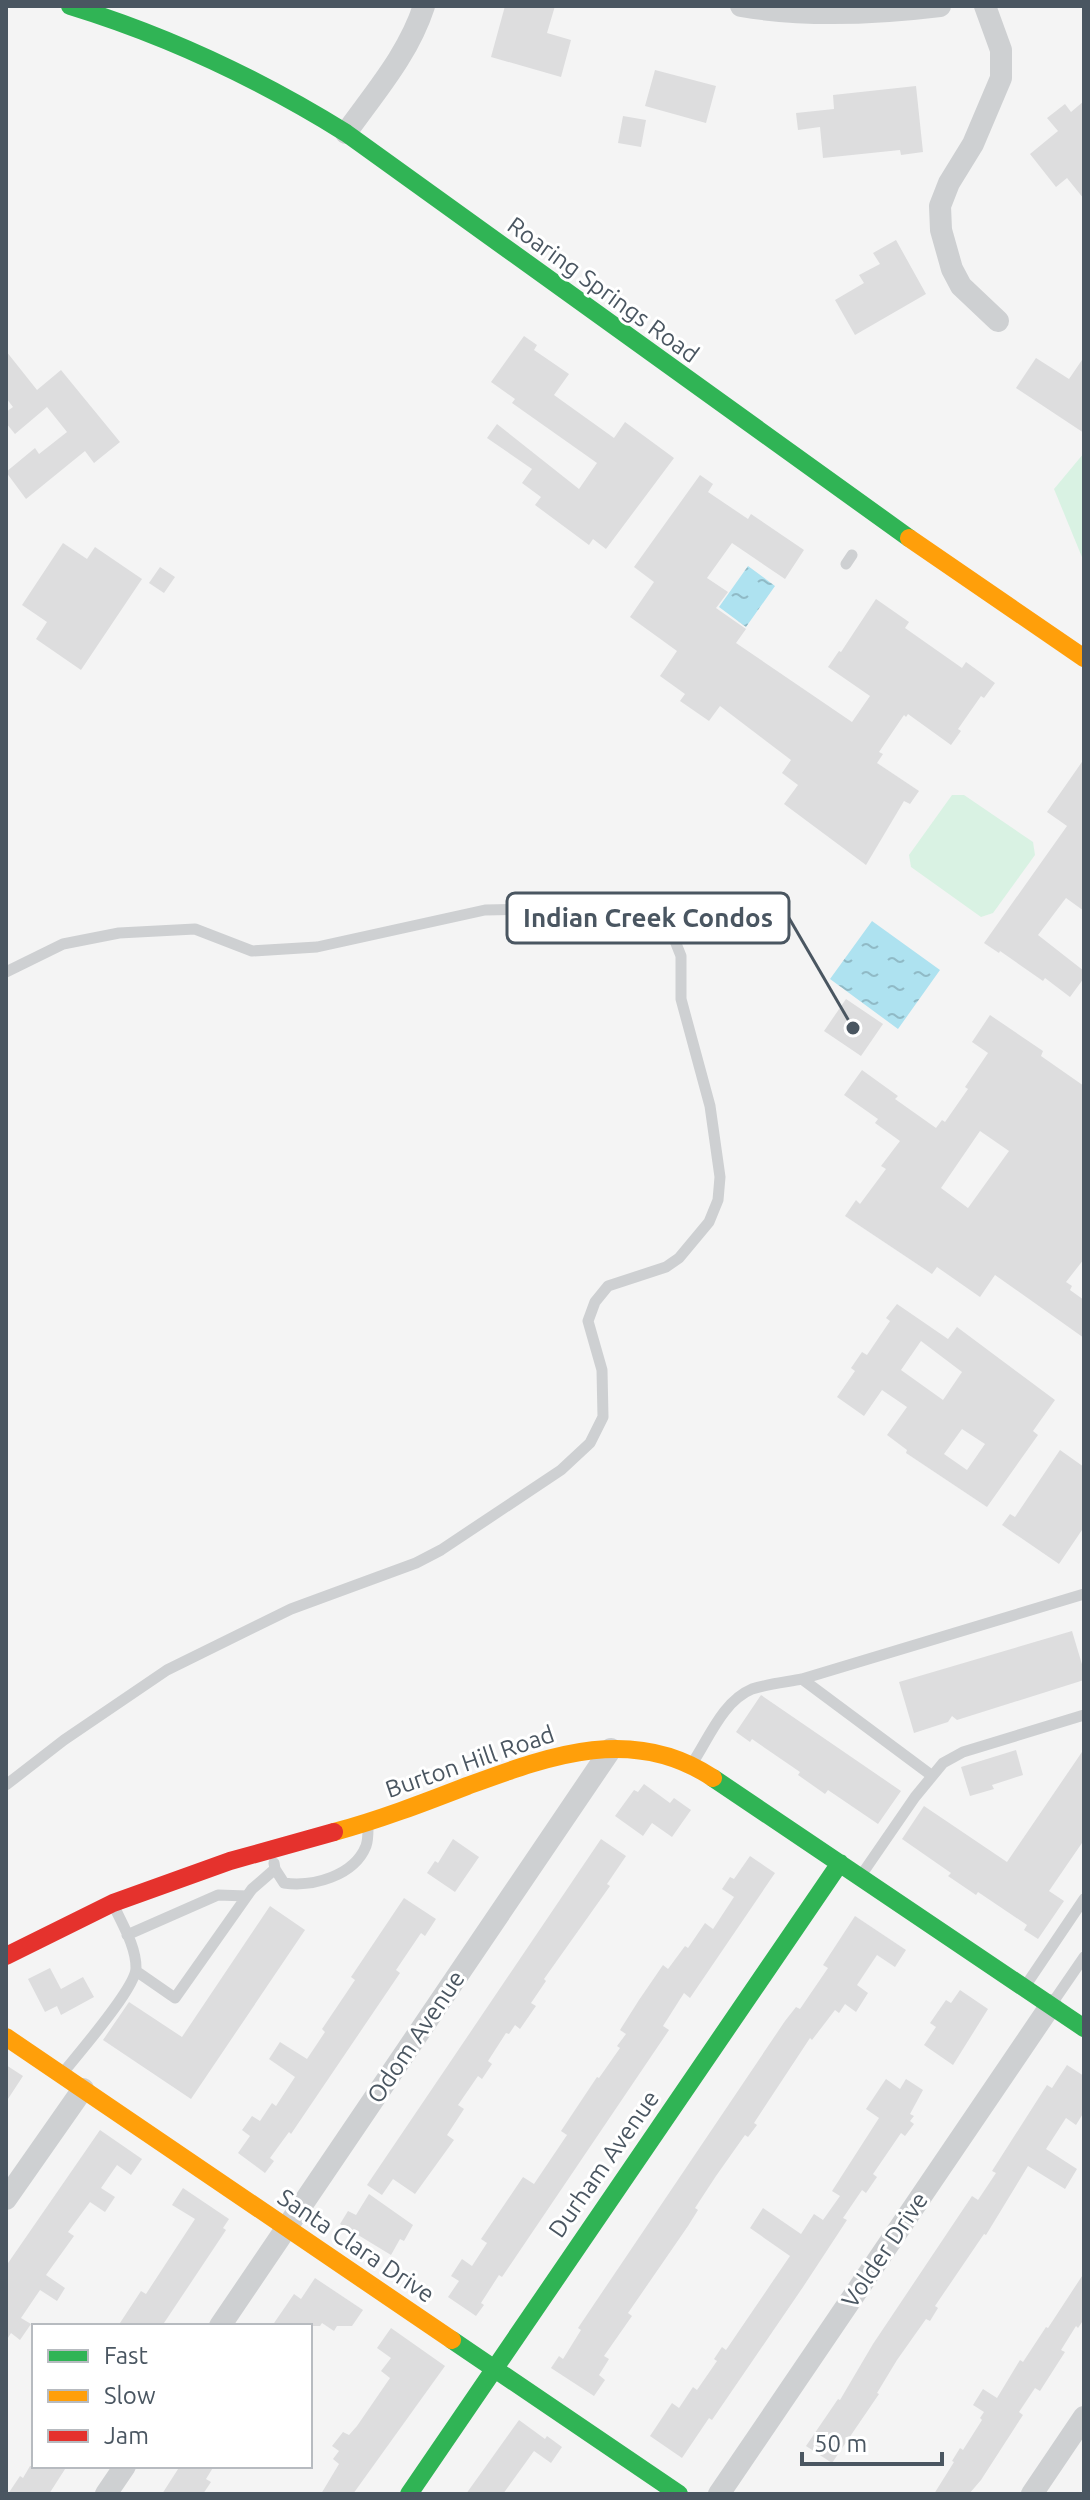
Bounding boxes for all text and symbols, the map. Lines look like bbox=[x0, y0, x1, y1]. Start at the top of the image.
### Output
street label: Roaring Springs Road bbox=[503, 211, 704, 368]
callout: Indian Creek Condos bbox=[507, 893, 789, 943]
text: Indian Creek Condos bbox=[523, 903, 773, 932]
street label: Burton Hill Road bbox=[382, 1720, 558, 1803]
street label: Odom Avenue bbox=[361, 1965, 470, 2108]
street label: Durham Avenue bbox=[543, 2085, 664, 2242]
street label: Santa Clara Drive bbox=[273, 2183, 440, 2308]
street label: Volder Drive bbox=[836, 2187, 933, 2313]
legend bbox=[32, 2324, 312, 2468]
text: Fast bbox=[104, 2342, 148, 2369]
text: Slow bbox=[104, 2382, 156, 2409]
scale bar bbox=[802, 2416, 942, 2466]
text: Jam bbox=[104, 2422, 149, 2449]
text: 50 m bbox=[814, 2430, 867, 2457]

